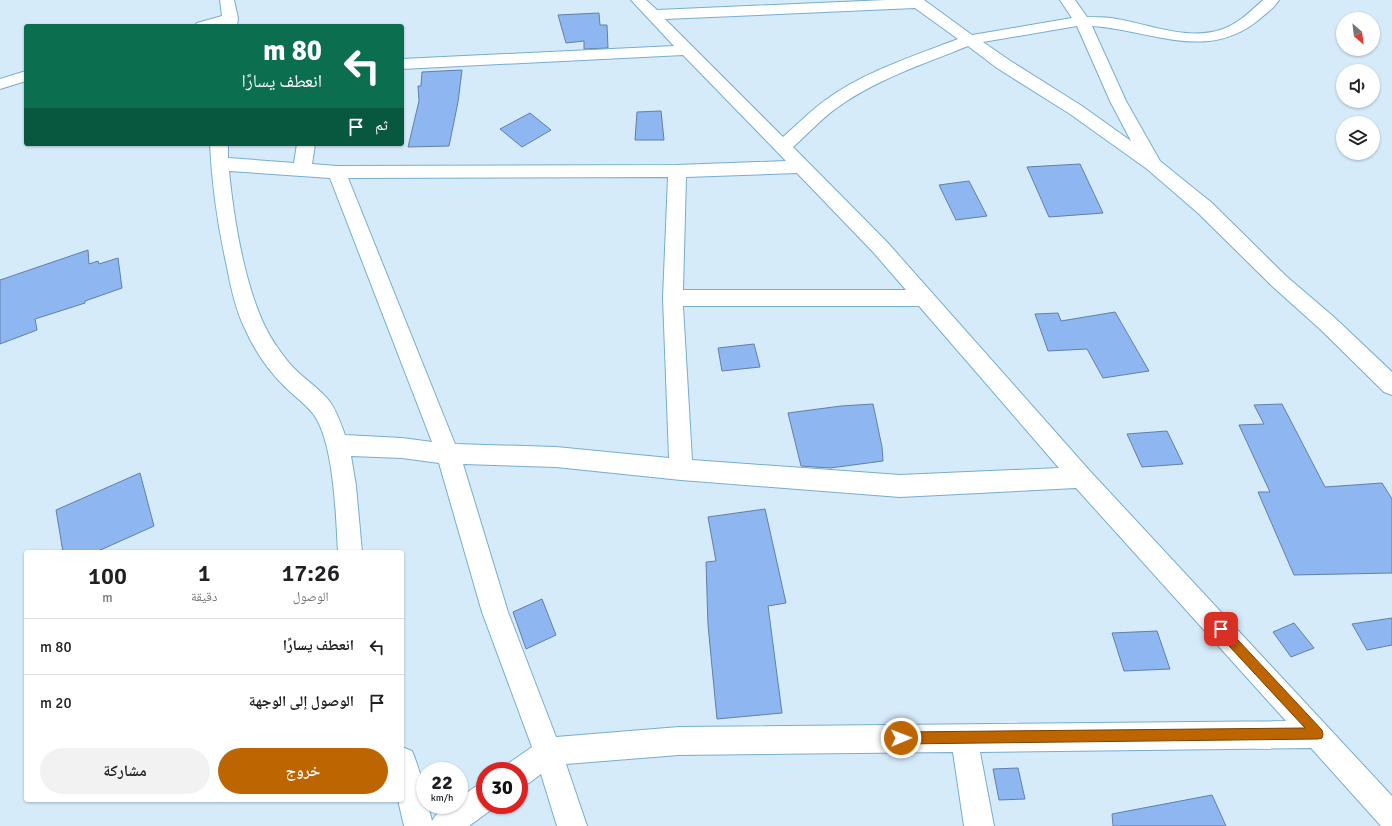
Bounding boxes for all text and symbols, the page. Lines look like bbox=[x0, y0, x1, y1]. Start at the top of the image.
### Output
north arrow bbox=[1336, 12, 1380, 56]
map controls bbox=[1336, 12, 1380, 160]
text: 80 m bbox=[263, 34, 322, 68]
icon: left bbox=[336, 40, 388, 92]
button: sound bbox=[1336, 64, 1380, 108]
text: انعطف يسارًا bbox=[241, 70, 322, 92]
icon: arrive bbox=[345, 116, 367, 138]
text: ثم bbox=[375, 116, 388, 134]
button: layers bbox=[1336, 116, 1380, 160]
text: 1 bbox=[198, 558, 211, 588]
text: 17:26 bbox=[281, 558, 340, 588]
text: 100 bbox=[88, 561, 127, 591]
text: دقيقة bbox=[191, 589, 217, 605]
text: الوصول bbox=[293, 589, 329, 605]
text: m bbox=[102, 590, 113, 606]
pin bbox=[1204, 612, 1238, 646]
icon: arrive bbox=[1210, 618, 1232, 640]
text: انعطف يسارًا bbox=[283, 636, 354, 654]
icon: left bbox=[366, 636, 388, 658]
text: 80 m bbox=[40, 638, 71, 656]
text: الوصول إلى الوجهة bbox=[249, 692, 354, 710]
icon: arrive bbox=[366, 692, 388, 714]
text: 20 m bbox=[40, 694, 71, 712]
position arrow bbox=[880, 717, 922, 759]
button: مشاركة bbox=[40, 748, 210, 794]
button: خروج bbox=[218, 748, 388, 794]
speed limit sign: 30 bbox=[476, 762, 528, 814]
text: 22 bbox=[431, 770, 453, 795]
text: km/h bbox=[431, 792, 453, 804]

